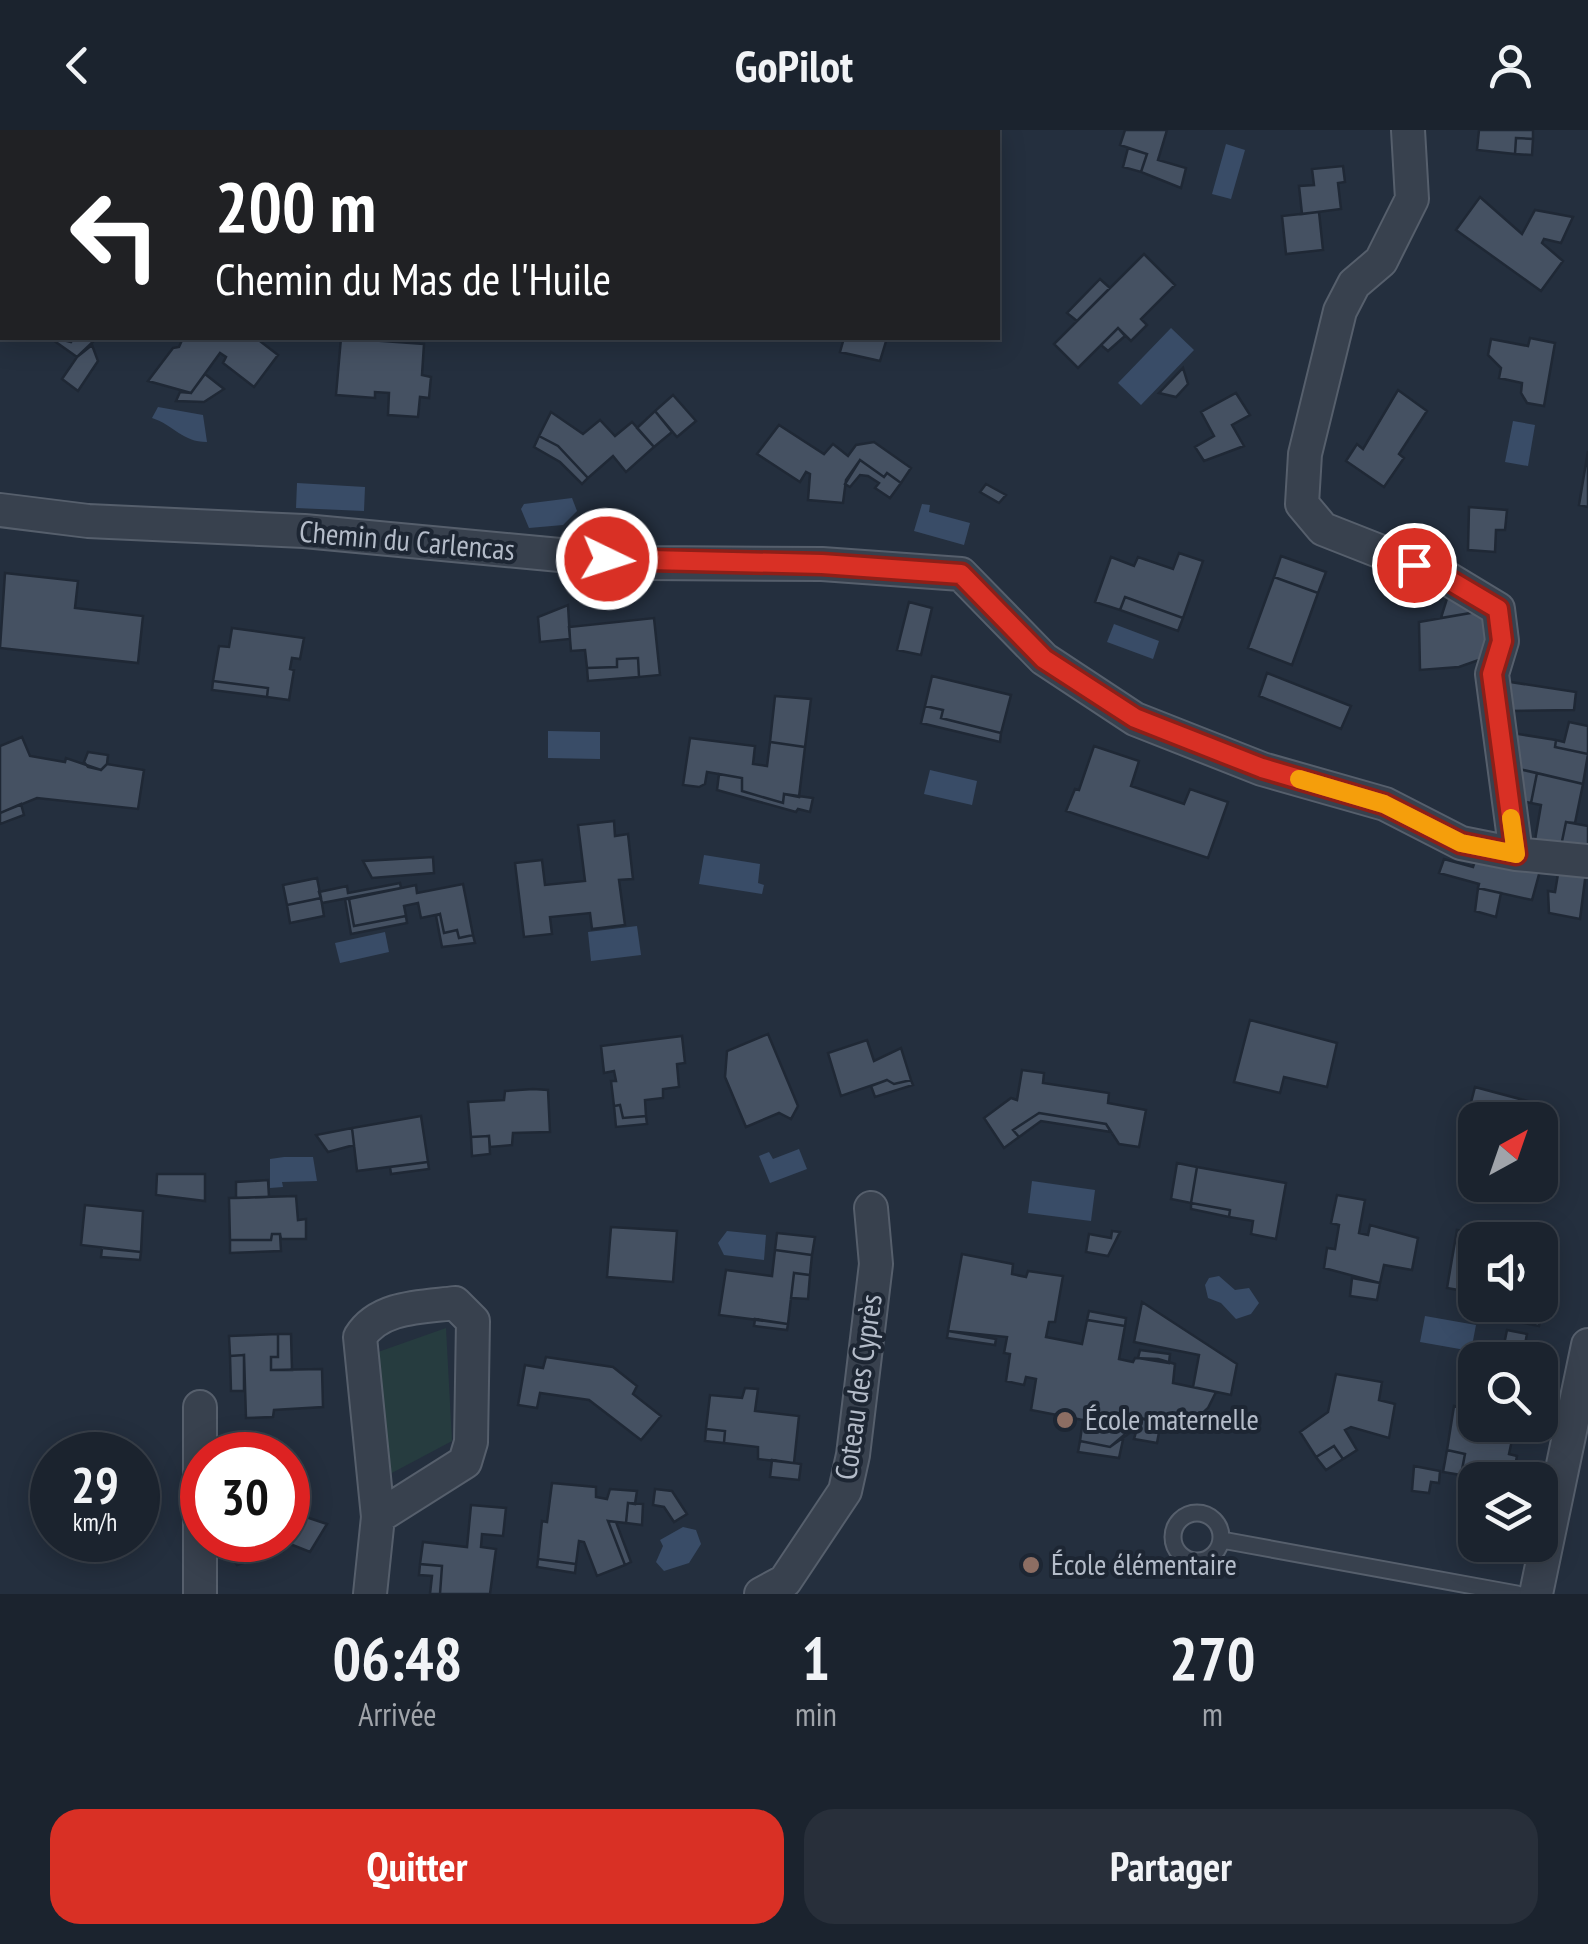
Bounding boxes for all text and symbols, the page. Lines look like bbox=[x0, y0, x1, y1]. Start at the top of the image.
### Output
text: GoPilot bbox=[735, 36, 853, 94]
icon: back bbox=[50, 38, 105, 93]
icon: person bbox=[1483, 38, 1538, 93]
text: 200 m bbox=[215, 161, 376, 251]
icon: left bbox=[50, 170, 180, 300]
text: Chemin du Mas de l'Huile bbox=[215, 249, 611, 307]
position arrow bbox=[555, 507, 659, 611]
street label: Chemin du Carlencas bbox=[298, 511, 517, 568]
pin bbox=[1372, 523, 1457, 608]
icon: arrive bbox=[1387, 538, 1442, 593]
north arrow bbox=[1458, 1102, 1558, 1202]
map controls bbox=[1458, 1102, 1558, 1562]
button: sound bbox=[1458, 1222, 1558, 1322]
street label: Coteau des Cyprès bbox=[825, 1291, 890, 1482]
button: search bbox=[1458, 1342, 1558, 1442]
place label: École maternelle bbox=[1085, 1399, 1259, 1438]
marker: École maternelle bbox=[1054, 1409, 1076, 1431]
speed limit sign: 30 bbox=[180, 1432, 310, 1562]
text: 29 bbox=[71, 1452, 119, 1517]
button: layers bbox=[1458, 1462, 1558, 1562]
text: km/h bbox=[73, 1506, 117, 1538]
place label: École élémentaire bbox=[1051, 1544, 1237, 1583]
marker: École élémentaire bbox=[1020, 1554, 1042, 1576]
text: 06:48 bbox=[333, 1619, 462, 1697]
text: 1 bbox=[802, 1619, 830, 1697]
text: 270 bbox=[1169, 1619, 1255, 1697]
text: Arrivée bbox=[358, 1693, 437, 1735]
text: min bbox=[795, 1693, 837, 1735]
text: m bbox=[1202, 1693, 1223, 1735]
button: Quitter bbox=[50, 1809, 784, 1924]
button: Partager bbox=[804, 1809, 1538, 1924]

